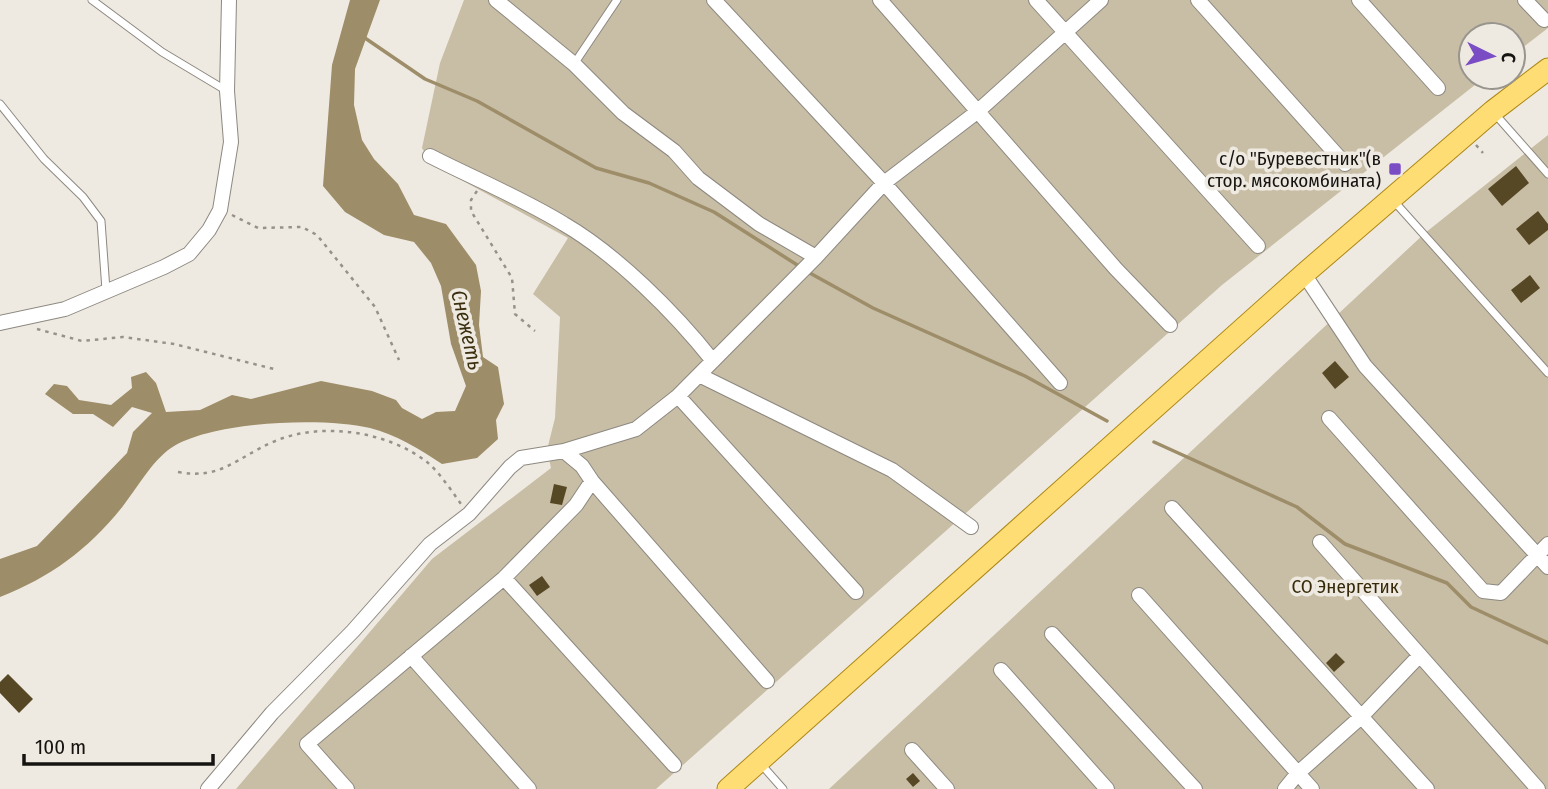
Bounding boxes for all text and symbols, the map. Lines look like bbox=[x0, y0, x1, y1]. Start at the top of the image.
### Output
north arrow bbox=[1457, 21, 1527, 91]
text: С bbox=[1497, 51, 1520, 63]
place label: с/о "Буревестник"(в стор. мясокомбината) bbox=[1207, 147, 1381, 192]
marker: с/о "Буревестник"(в стор. мясокомбината) bbox=[1387, 161, 1403, 177]
water label: Снежеть bbox=[445, 288, 489, 372]
park label: СО Энергетик bbox=[1291, 575, 1399, 598]
scale bar bbox=[24, 722, 214, 766]
text: 100 m bbox=[35, 734, 86, 760]

